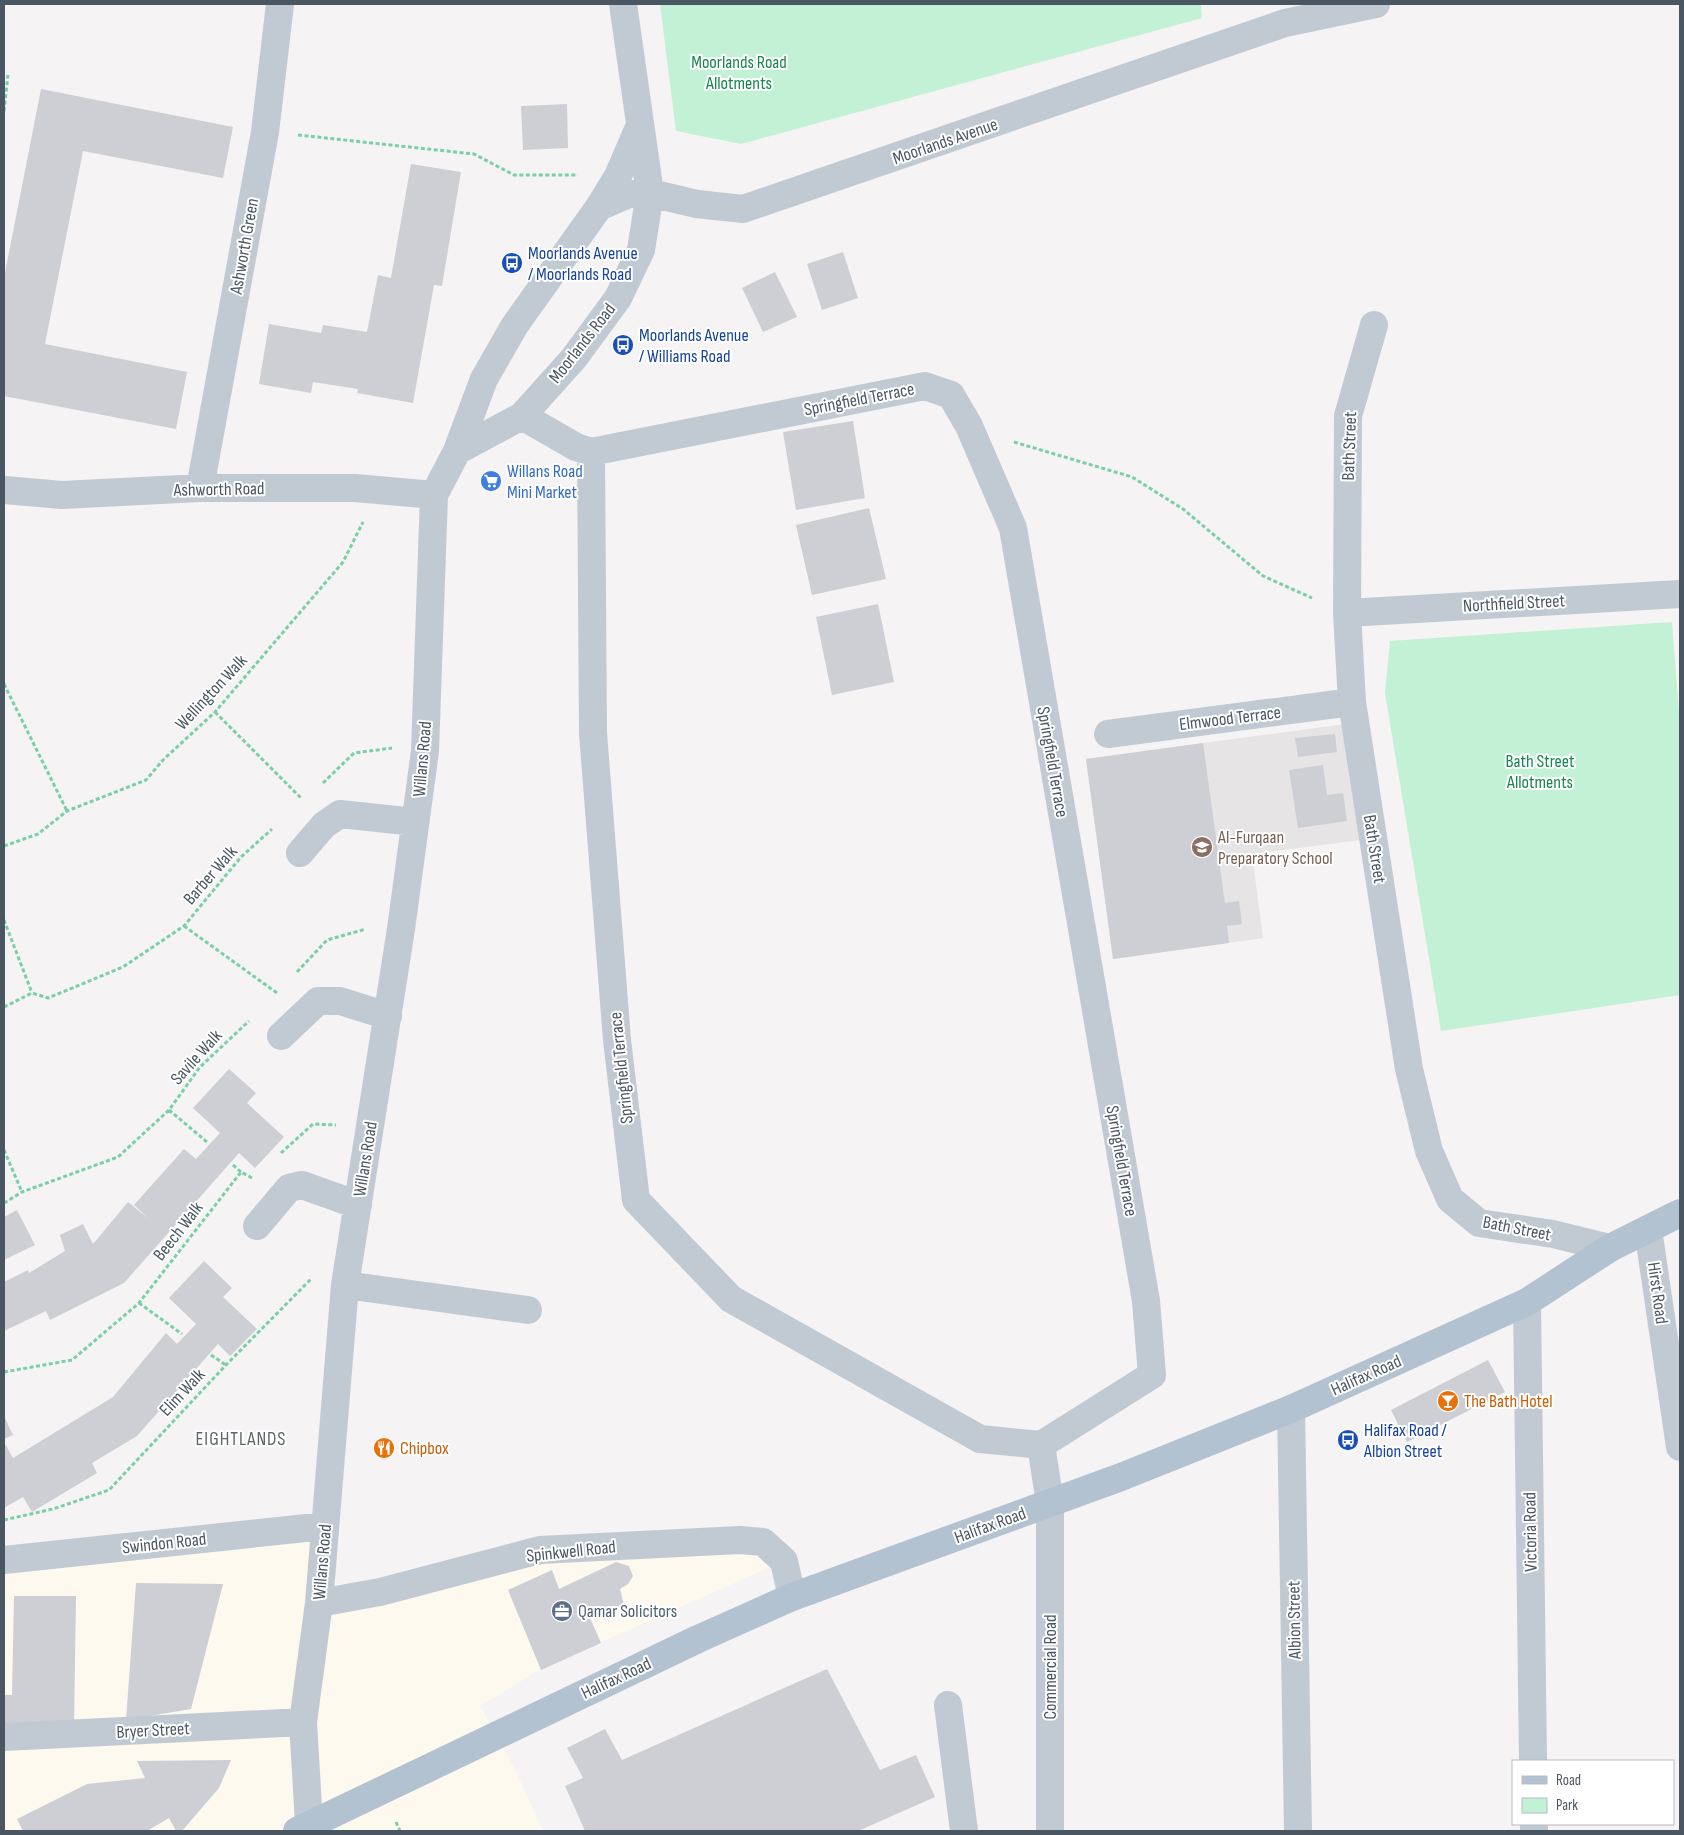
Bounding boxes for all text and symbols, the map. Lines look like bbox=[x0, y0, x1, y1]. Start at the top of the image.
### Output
park label: Moorlands Road Allotments bbox=[691, 52, 787, 94]
street label: Moorlands Avenue bbox=[890, 114, 1000, 169]
street label: Ashworth Green bbox=[226, 197, 263, 297]
place label: Moorlands Avenue / Moorlands Road bbox=[528, 243, 638, 285]
bus stop icon: Moorlands Avenue / Moorlands Road bbox=[500, 251, 524, 275]
street label: Moorlands Road bbox=[545, 299, 620, 387]
place label: Moorlands Avenue / Williams Road bbox=[639, 325, 749, 367]
bus stop icon: Moorlands Avenue / Williams Road bbox=[611, 333, 635, 357]
street label: Springfield Terrace bbox=[802, 378, 916, 420]
street label: Bath Street bbox=[1338, 411, 1361, 481]
place label: Willans Road Mini Market bbox=[507, 461, 583, 503]
supermarket icon: Willans Road Mini Market bbox=[479, 469, 503, 493]
street label: Ashworth Road bbox=[172, 478, 265, 501]
street label: Northfield Street bbox=[1463, 590, 1566, 617]
street label: Wellington Walk bbox=[171, 650, 252, 734]
street label: Elmwood Terrace bbox=[1178, 702, 1282, 735]
street label: Springfield Terrace bbox=[1032, 705, 1073, 819]
street label: Willans Road bbox=[409, 720, 436, 798]
park label: Bath Street Allotments bbox=[1505, 751, 1575, 793]
street label: Bath Street bbox=[1359, 813, 1390, 885]
place label: Al-Furqaan Preparatory School bbox=[1217, 827, 1333, 869]
school or university icon: Al-Furqaan Preparatory School bbox=[1190, 835, 1214, 859]
street label: Barber Walk bbox=[179, 841, 242, 909]
street label: Springfield Terrace bbox=[605, 1011, 638, 1125]
street label: Savile Walk bbox=[166, 1025, 227, 1089]
street label: Springfield Terrace bbox=[1101, 1104, 1142, 1218]
street label: Willans Road bbox=[349, 1120, 382, 1198]
street label: Beech Walk bbox=[149, 1198, 208, 1265]
street label: Bath Street bbox=[1481, 1212, 1553, 1245]
street label: Hirst Road bbox=[1643, 1261, 1672, 1325]
street label: Halifax Road bbox=[1328, 1351, 1405, 1400]
street label: Elim Walk bbox=[155, 1364, 210, 1420]
bar icon: The Bath Hotel bbox=[1436, 1389, 1460, 1413]
place label: The Bath Hotel bbox=[1464, 1391, 1553, 1412]
place label: Halifax Road / Albion Street bbox=[1363, 1420, 1448, 1462]
district label: EIGHTLANDS bbox=[196, 1428, 286, 1451]
bus stop icon: Halifax Road / Albion Street bbox=[1336, 1428, 1360, 1452]
restaurant icon: Chipbox bbox=[372, 1436, 396, 1460]
place label: Chipbox bbox=[400, 1438, 449, 1459]
street label: Victoria Road bbox=[1519, 1492, 1542, 1572]
street label: Halifax Road bbox=[951, 1503, 1029, 1548]
street label: Willans Road bbox=[309, 1523, 336, 1601]
street label: Swindon Road bbox=[121, 1529, 207, 1558]
street label: Spinkwell Road bbox=[525, 1536, 617, 1567]
street label: Albion Street bbox=[1283, 1580, 1306, 1660]
office icon: Qamar Solicitors bbox=[550, 1599, 574, 1623]
place label: Qamar Solicitors bbox=[578, 1601, 677, 1622]
street label: Commercial Road bbox=[1040, 1615, 1061, 1719]
street label: Halifax Road bbox=[578, 1653, 654, 1704]
street label: Bryer Street bbox=[116, 1718, 191, 1743]
legend bbox=[1512, 1760, 1674, 1825]
text: Road bbox=[1556, 1771, 1581, 1790]
text: Park bbox=[1556, 1796, 1578, 1815]

